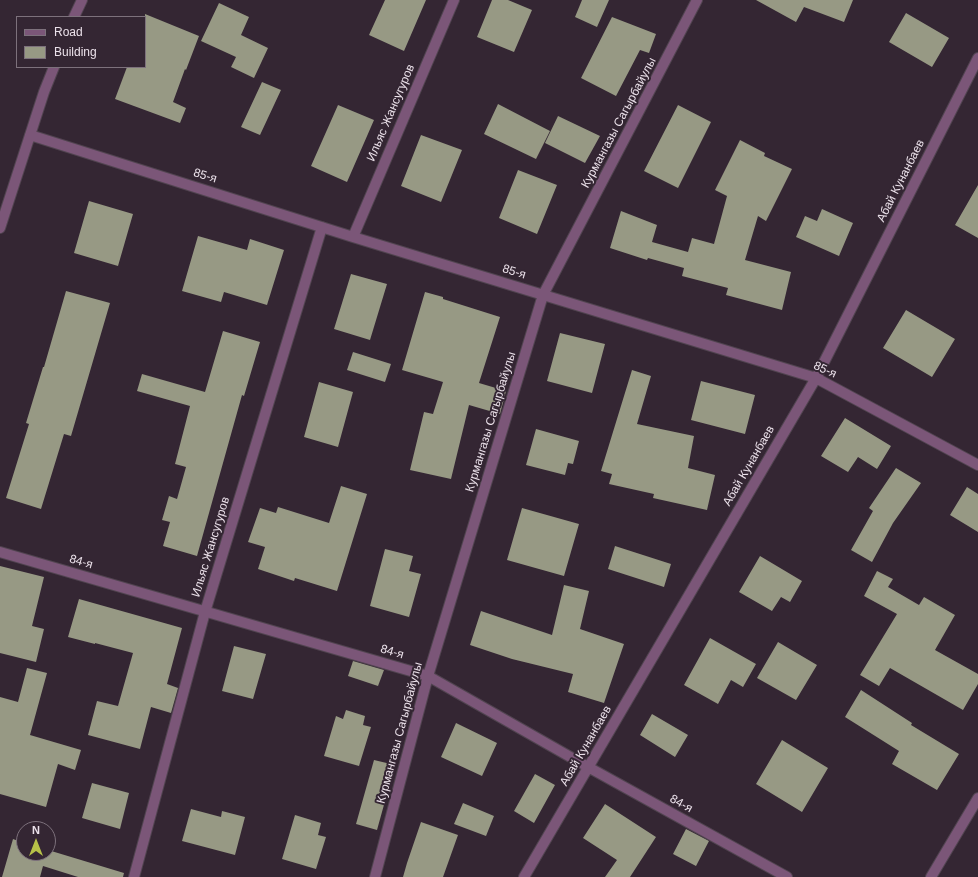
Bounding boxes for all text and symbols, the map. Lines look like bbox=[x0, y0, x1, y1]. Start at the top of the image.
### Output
legend bbox=[16, 16, 146, 68]
text: Road bbox=[54, 25, 83, 39]
text: Building bbox=[54, 45, 97, 59]
street label: Курмангазы Сагырбайулы bbox=[578, 55, 660, 191]
street label: Ильяс Жансугуров bbox=[364, 62, 418, 164]
street label: Абай Кунанбаев bbox=[874, 137, 928, 225]
street label: 85-я bbox=[191, 166, 219, 186]
street label: 85-я bbox=[500, 262, 528, 282]
street label: Курмангазы Сагырбайулы bbox=[463, 350, 519, 494]
street label: 85-я bbox=[811, 359, 839, 381]
street label: Абай Кунанбаев bbox=[720, 423, 778, 509]
street label: Ильяс Жансугуров bbox=[189, 495, 233, 599]
street label: 84-я bbox=[68, 552, 94, 572]
street label: 84-я bbox=[379, 642, 405, 662]
street label: Курмангазы Сагырбайулы bbox=[374, 661, 426, 805]
street label: Абай Кунанбаев bbox=[557, 703, 615, 789]
street label: 84-я bbox=[667, 792, 695, 816]
north arrow bbox=[16, 821, 56, 861]
text: N bbox=[32, 824, 40, 836]

